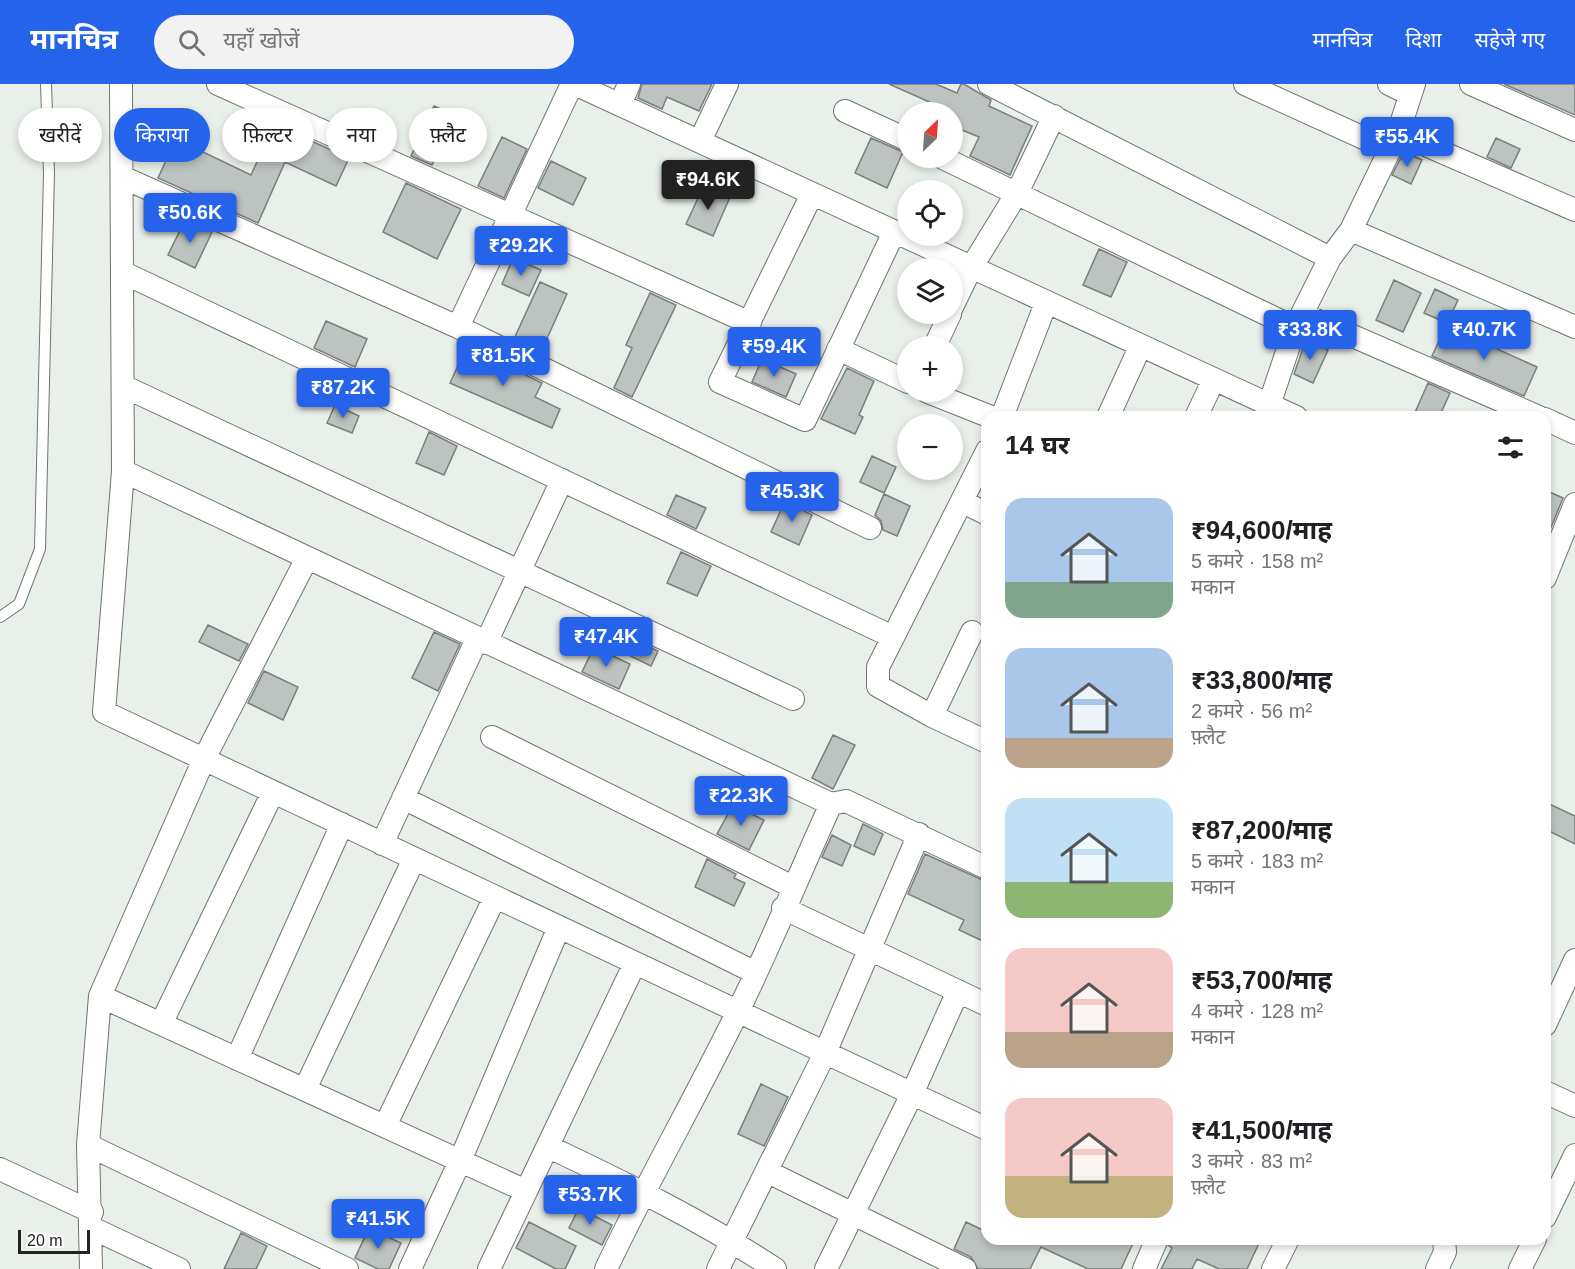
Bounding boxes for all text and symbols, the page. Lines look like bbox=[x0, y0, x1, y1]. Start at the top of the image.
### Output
search box bbox=[154, 15, 574, 69]
text: मानचित्र bbox=[30, 24, 118, 55]
icon: search bbox=[175, 26, 208, 59]
text: यहाँ खोजें bbox=[223, 28, 300, 53]
text: मानचित्र bbox=[1312, 28, 1372, 51]
text: दिशा bbox=[1405, 28, 1442, 51]
text: सहेजे गए bbox=[1475, 28, 1545, 51]
north arrow bbox=[897, 102, 963, 168]
map controls bbox=[897, 102, 963, 480]
chip: खरीदें bbox=[18, 108, 102, 162]
chip: किराया bbox=[114, 108, 210, 162]
chip: फ़िल्टर bbox=[222, 108, 314, 162]
chip: नया bbox=[326, 108, 397, 162]
chip: फ़्लैट bbox=[409, 108, 487, 162]
pin: ₹55.4K bbox=[1358, 117, 1456, 168]
text: ₹55.4K bbox=[1375, 125, 1439, 147]
pin: ₹94.6K bbox=[659, 160, 757, 211]
text: ₹94.6K bbox=[676, 168, 740, 190]
button: locate bbox=[897, 180, 963, 246]
pin: ₹50.6K bbox=[141, 193, 239, 244]
text: ₹50.6K bbox=[158, 201, 222, 223]
pin: ₹29.2K bbox=[472, 226, 570, 277]
text: ₹29.2K bbox=[489, 234, 553, 256]
button: layers bbox=[897, 258, 963, 324]
pin: ₹33.8K bbox=[1261, 310, 1359, 361]
pin: ₹40.7K bbox=[1435, 310, 1533, 361]
text: ₹33.8K bbox=[1278, 318, 1342, 340]
text: ₹40.7K bbox=[1452, 318, 1516, 340]
pin: ₹59.4K bbox=[725, 327, 823, 378]
text: ₹59.4K bbox=[742, 335, 806, 357]
pin: ₹81.5K bbox=[454, 336, 552, 387]
button: + bbox=[897, 336, 963, 402]
text: ₹81.5K bbox=[471, 344, 535, 366]
pin: ₹87.2K bbox=[294, 368, 392, 419]
text: ₹87.2K bbox=[311, 376, 375, 398]
button: − bbox=[897, 414, 963, 480]
text: 14 घर bbox=[1005, 430, 1069, 460]
icon: filters bbox=[1494, 431, 1527, 464]
pin: ₹45.3K bbox=[743, 472, 841, 523]
text: ₹45.3K bbox=[760, 480, 824, 502]
text: ₹94,600/माह bbox=[1191, 515, 1332, 545]
icon: home bbox=[1053, 522, 1125, 594]
text: 5 कमरे · 158 m² bbox=[1191, 550, 1323, 572]
text: मकान bbox=[1191, 576, 1235, 598]
pin: ₹47.4K bbox=[557, 617, 655, 668]
text: ₹47.4K bbox=[574, 625, 638, 647]
text: ₹33,800/माह bbox=[1191, 665, 1332, 695]
icon: home bbox=[1053, 672, 1125, 744]
text: 2 कमरे · 56 m² bbox=[1191, 700, 1312, 722]
text: फ़्लैट bbox=[1191, 726, 1226, 748]
pin: ₹22.3K bbox=[692, 776, 790, 827]
text: ₹22.3K bbox=[709, 784, 773, 806]
text: ₹87,200/माह bbox=[1191, 815, 1332, 845]
icon: home bbox=[1053, 822, 1125, 894]
text: 5 कमरे · 183 m² bbox=[1191, 850, 1323, 872]
text: मकान bbox=[1191, 876, 1235, 898]
text: ₹53,700/माह bbox=[1191, 965, 1332, 995]
icon: home bbox=[1053, 972, 1125, 1044]
text: 4 कमरे · 128 m² bbox=[1191, 1000, 1323, 1022]
text: मकान bbox=[1191, 1026, 1235, 1048]
text: ₹41,500/माह bbox=[1191, 1115, 1332, 1145]
icon: home bbox=[1053, 1122, 1125, 1194]
text: 3 कमरे · 83 m² bbox=[1191, 1150, 1312, 1172]
pin: ₹53.7K bbox=[541, 1175, 639, 1226]
text: फ़्लैट bbox=[1191, 1176, 1226, 1198]
text: ₹53.7K bbox=[558, 1183, 622, 1205]
pin: ₹41.5K bbox=[329, 1199, 427, 1250]
text: ₹41.5K bbox=[346, 1207, 410, 1229]
scale bar bbox=[18, 1227, 90, 1254]
text: 20 m bbox=[27, 1232, 63, 1249]

